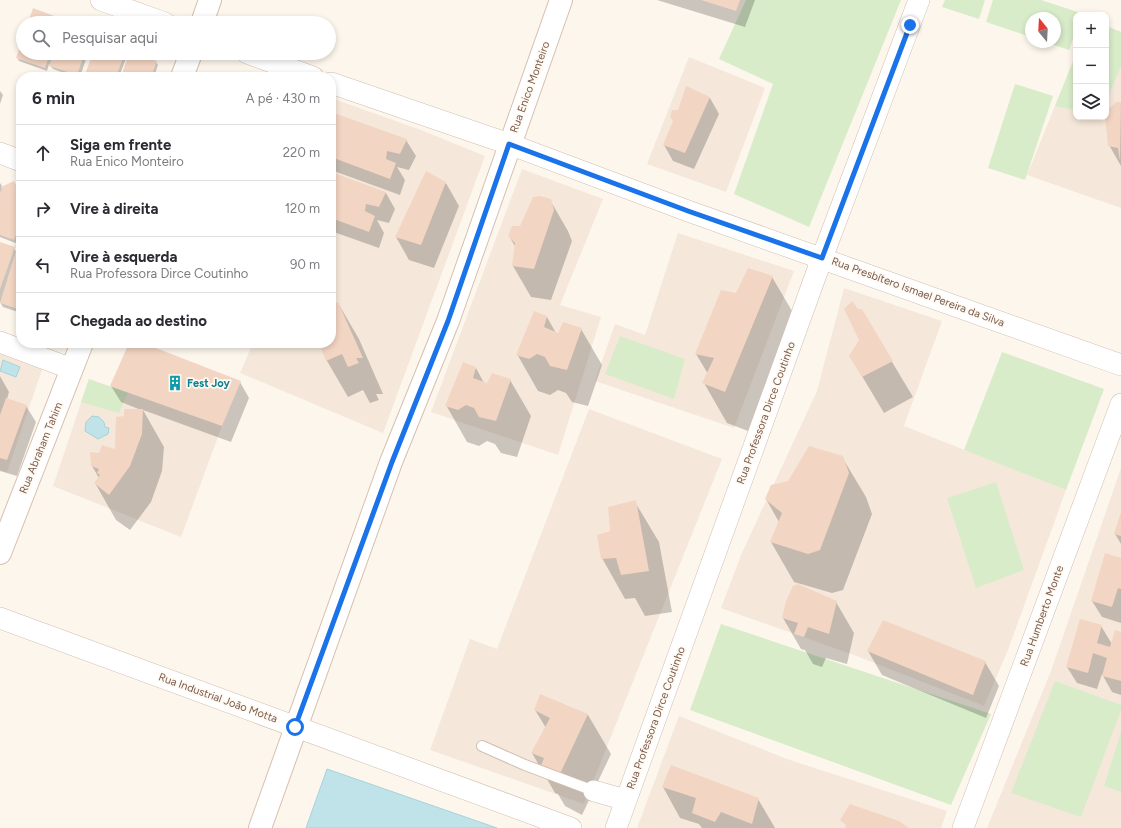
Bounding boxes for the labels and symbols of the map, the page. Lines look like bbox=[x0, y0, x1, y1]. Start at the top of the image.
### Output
north arrow bbox=[1025, 12, 1061, 48]
route end bbox=[901, 16, 919, 34]
street label: Rua Enico Monteiro bbox=[507, 40, 553, 134]
street label: Rua Presbítero Ismael Pereira da Silva bbox=[830, 255, 1006, 329]
street label: Rua Professora Dirce Coutinho bbox=[734, 340, 798, 486]
building icon: Fest Joy bbox=[166, 374, 184, 392]
place label: Fest Joy bbox=[187, 377, 230, 390]
street label: Rua Abraham Tahim bbox=[17, 400, 65, 496]
street label: Rua Humberto Monte bbox=[1018, 564, 1066, 668]
street label: Rua Professora Dirce Coutinho bbox=[624, 645, 688, 791]
street label: Rua Industrial João Motta bbox=[157, 670, 279, 726]
route start bbox=[286, 718, 304, 736]

